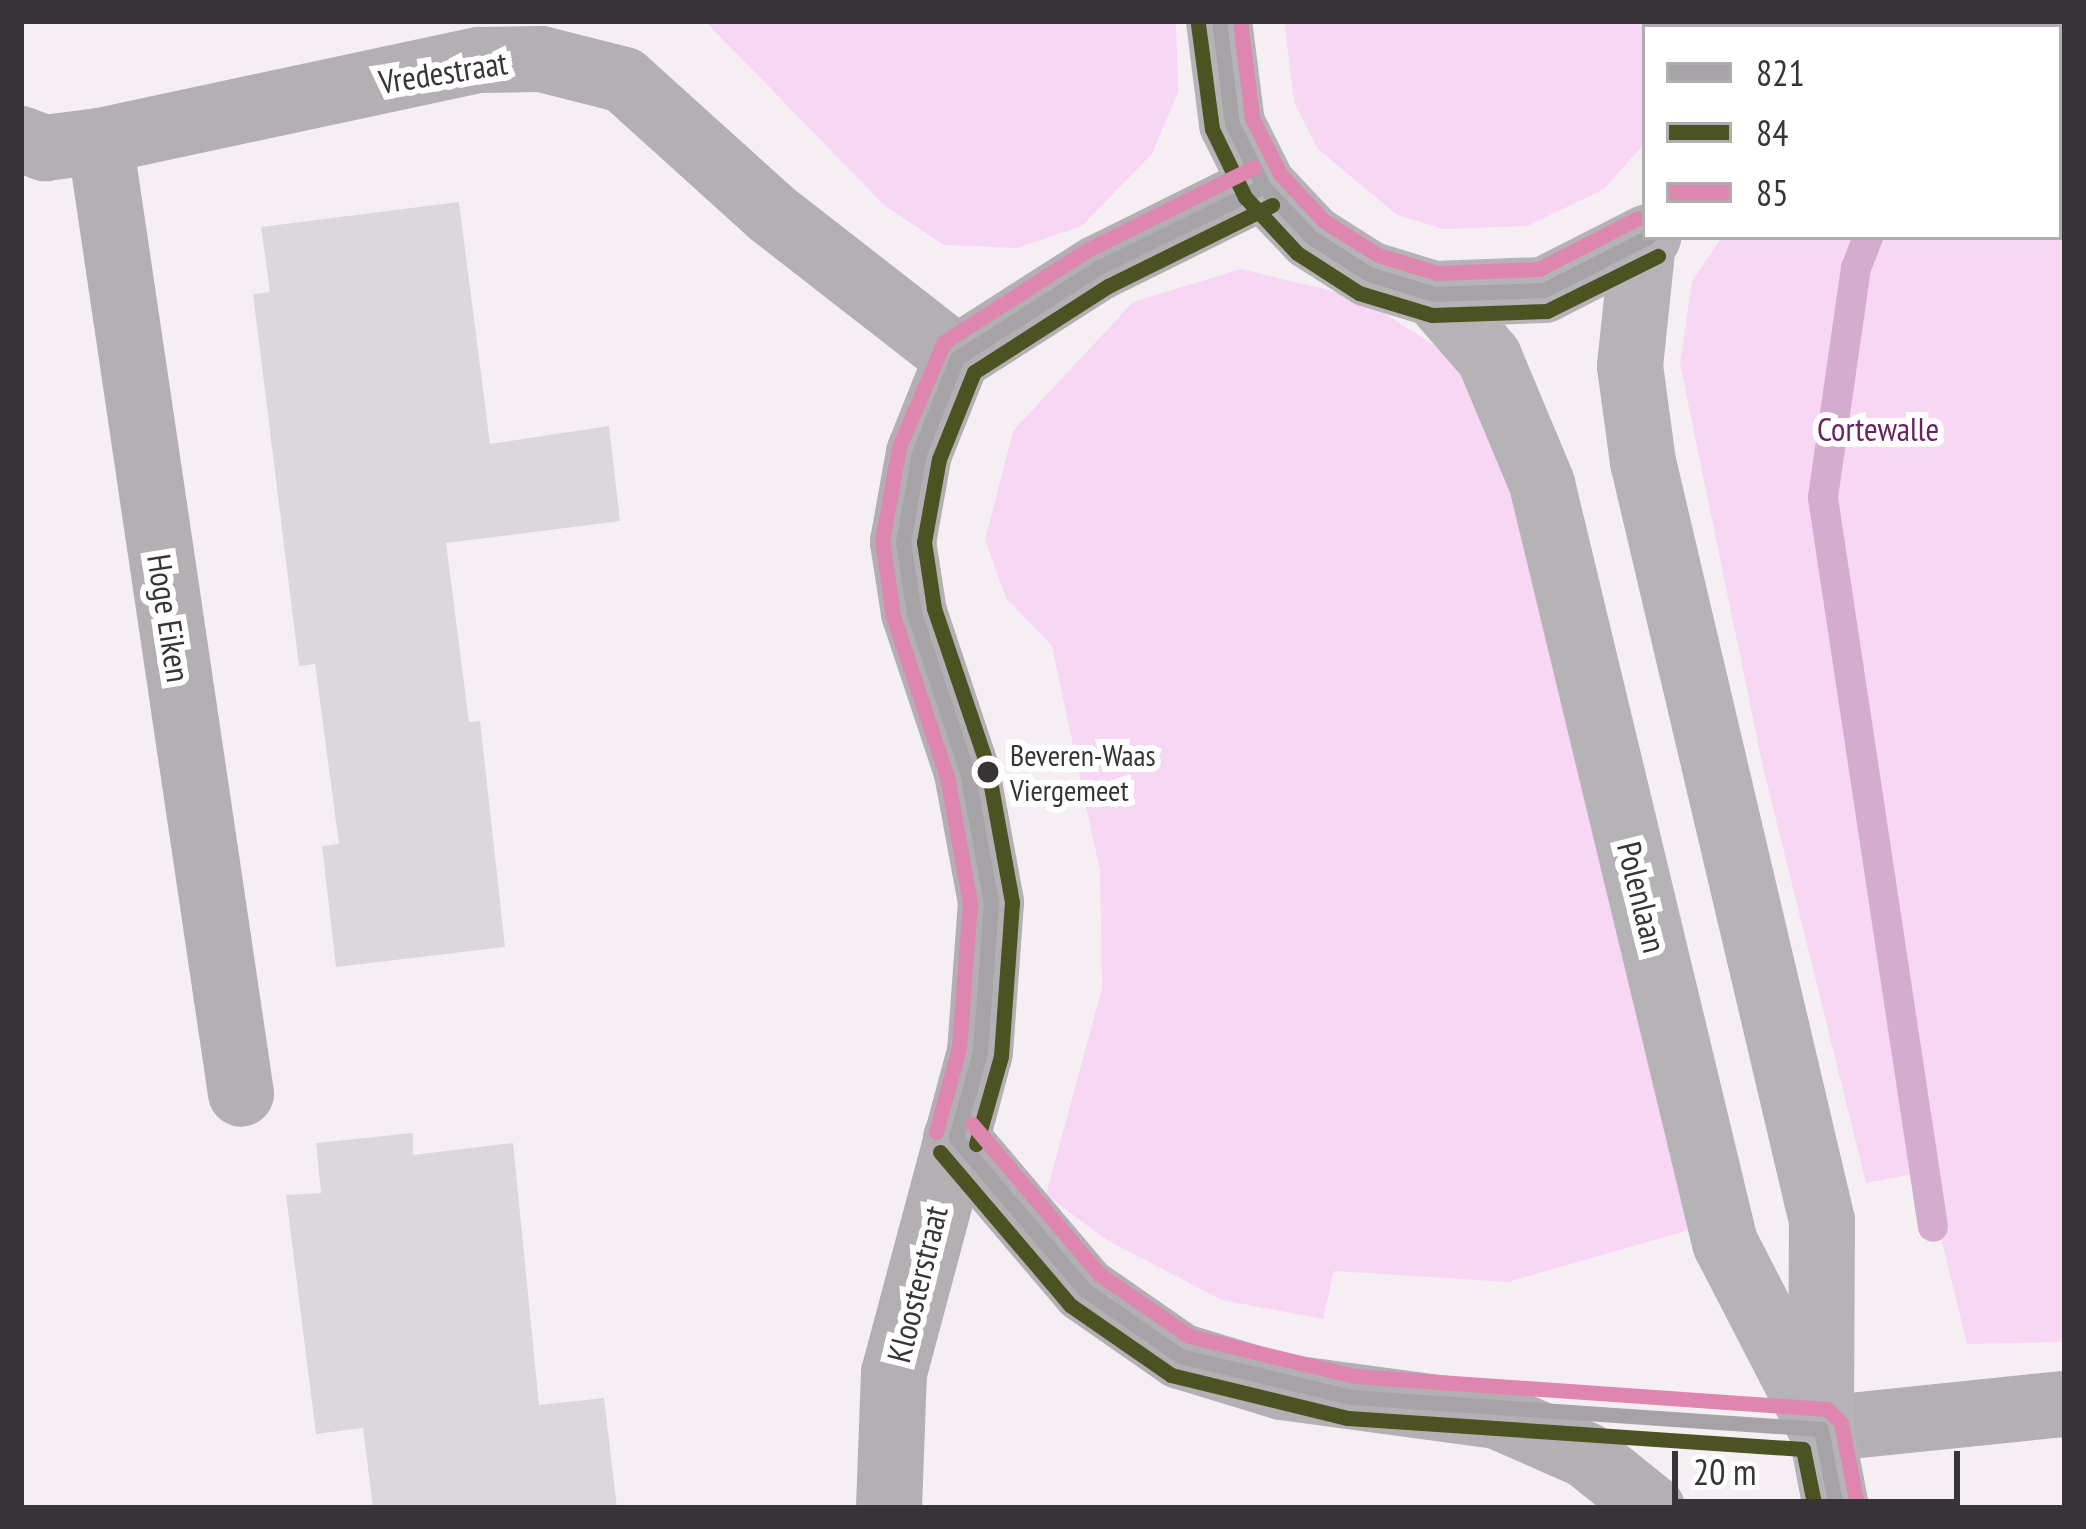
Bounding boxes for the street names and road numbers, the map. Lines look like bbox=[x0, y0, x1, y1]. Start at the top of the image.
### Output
street label: Vredestraat bbox=[376, 42, 510, 102]
street label: Hoge Eiken bbox=[139, 551, 199, 685]
street label: Polenlaan bbox=[1609, 838, 1675, 956]
street label: Kloosterstraat bbox=[878, 1202, 956, 1366]

